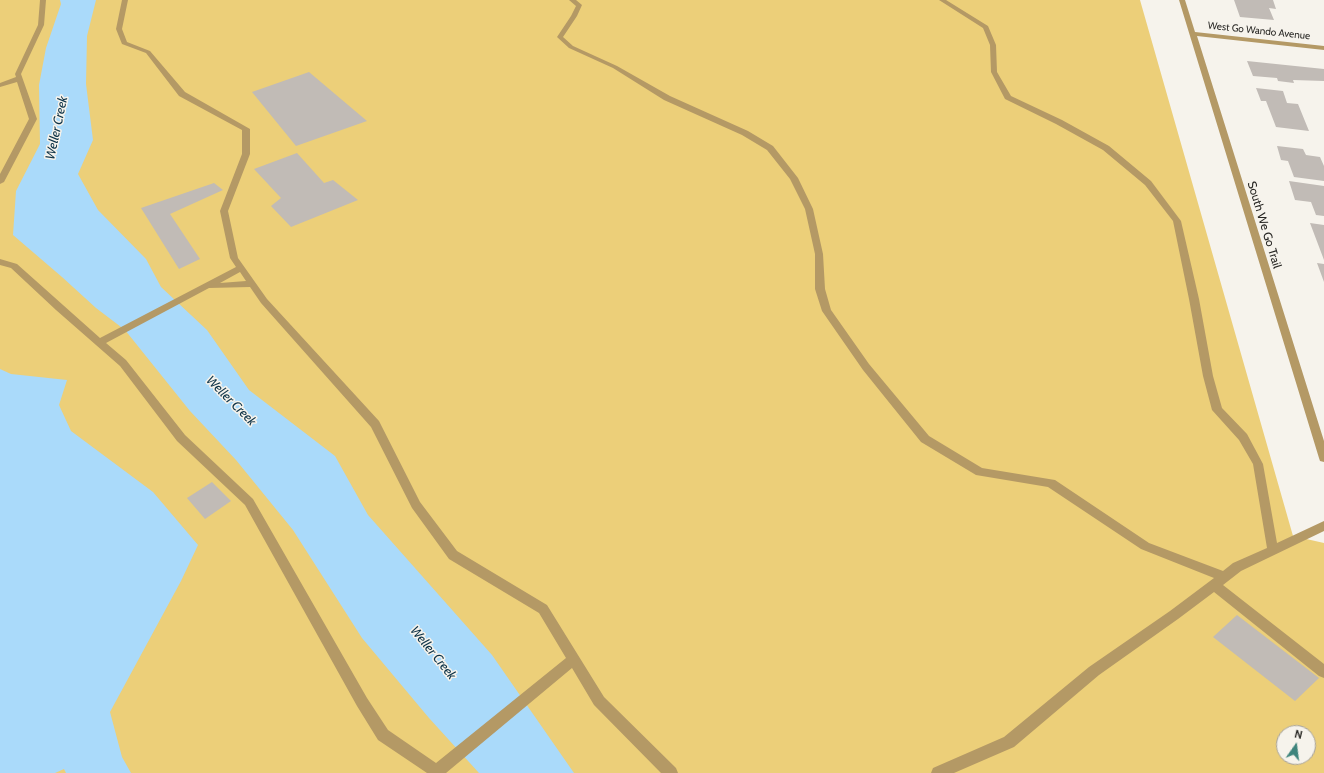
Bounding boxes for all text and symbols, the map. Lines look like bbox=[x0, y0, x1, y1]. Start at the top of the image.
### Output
street label: West Go Wando Avenue bbox=[1207, 20, 1311, 42]
water label: Weller Creek bbox=[43, 95, 71, 161]
street label: South We Go Trail bbox=[1244, 180, 1284, 270]
water label: Weller Creek bbox=[203, 373, 259, 429]
water label: Weller Creek bbox=[407, 623, 459, 683]
north arrow bbox=[1276, 725, 1316, 765]
text: N bbox=[1293, 727, 1304, 742]

